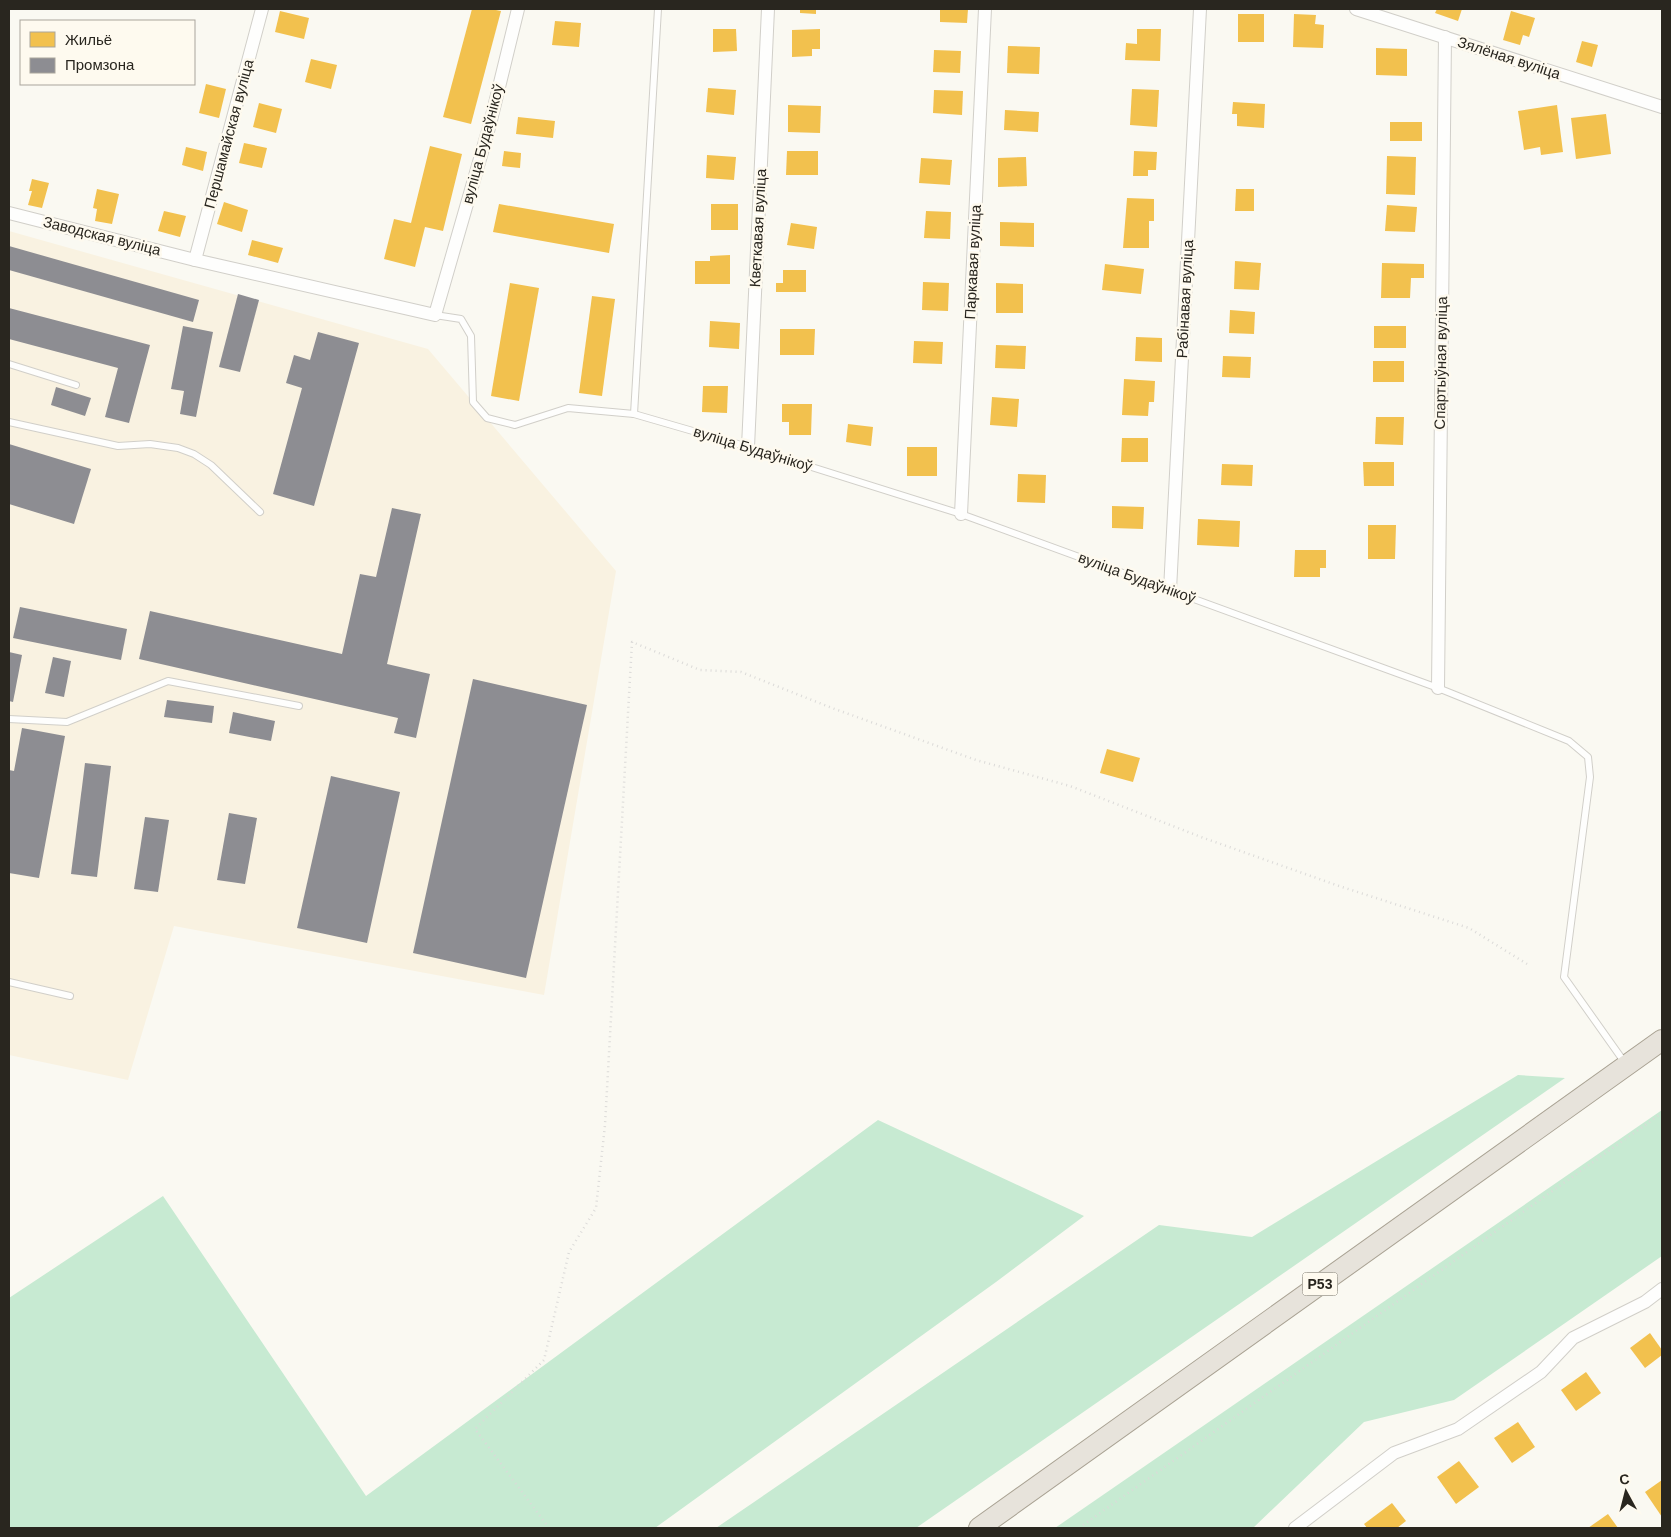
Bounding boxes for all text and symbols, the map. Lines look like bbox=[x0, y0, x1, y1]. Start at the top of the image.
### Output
legend bbox=[20, 20, 195, 85]
text: Жильё bbox=[65, 31, 112, 48]
street label: Зялёная вуліца bbox=[1456, 33, 1563, 82]
text: Промзона bbox=[65, 56, 135, 73]
street label: Першамайская вуліца bbox=[200, 57, 257, 210]
street label: вуліца Будаўнікоў bbox=[458, 82, 507, 206]
street label: Кветкавая вуліца bbox=[746, 168, 769, 288]
street label: Паркавая вуліца bbox=[961, 203, 984, 320]
street label: Заводская вуліца bbox=[41, 213, 163, 259]
street label: Рабінавая вуліца bbox=[1173, 239, 1196, 359]
street label: Спартыўная вуліца bbox=[1431, 296, 1450, 430]
street label: вуліца Будаўнікоў bbox=[692, 422, 815, 475]
street label: вуліца Будаўнікоў bbox=[1076, 548, 1198, 607]
road number: Р53 bbox=[1302, 1272, 1338, 1296]
north arrow bbox=[1601, 1467, 1651, 1517]
text: С bbox=[1618, 1471, 1630, 1488]

